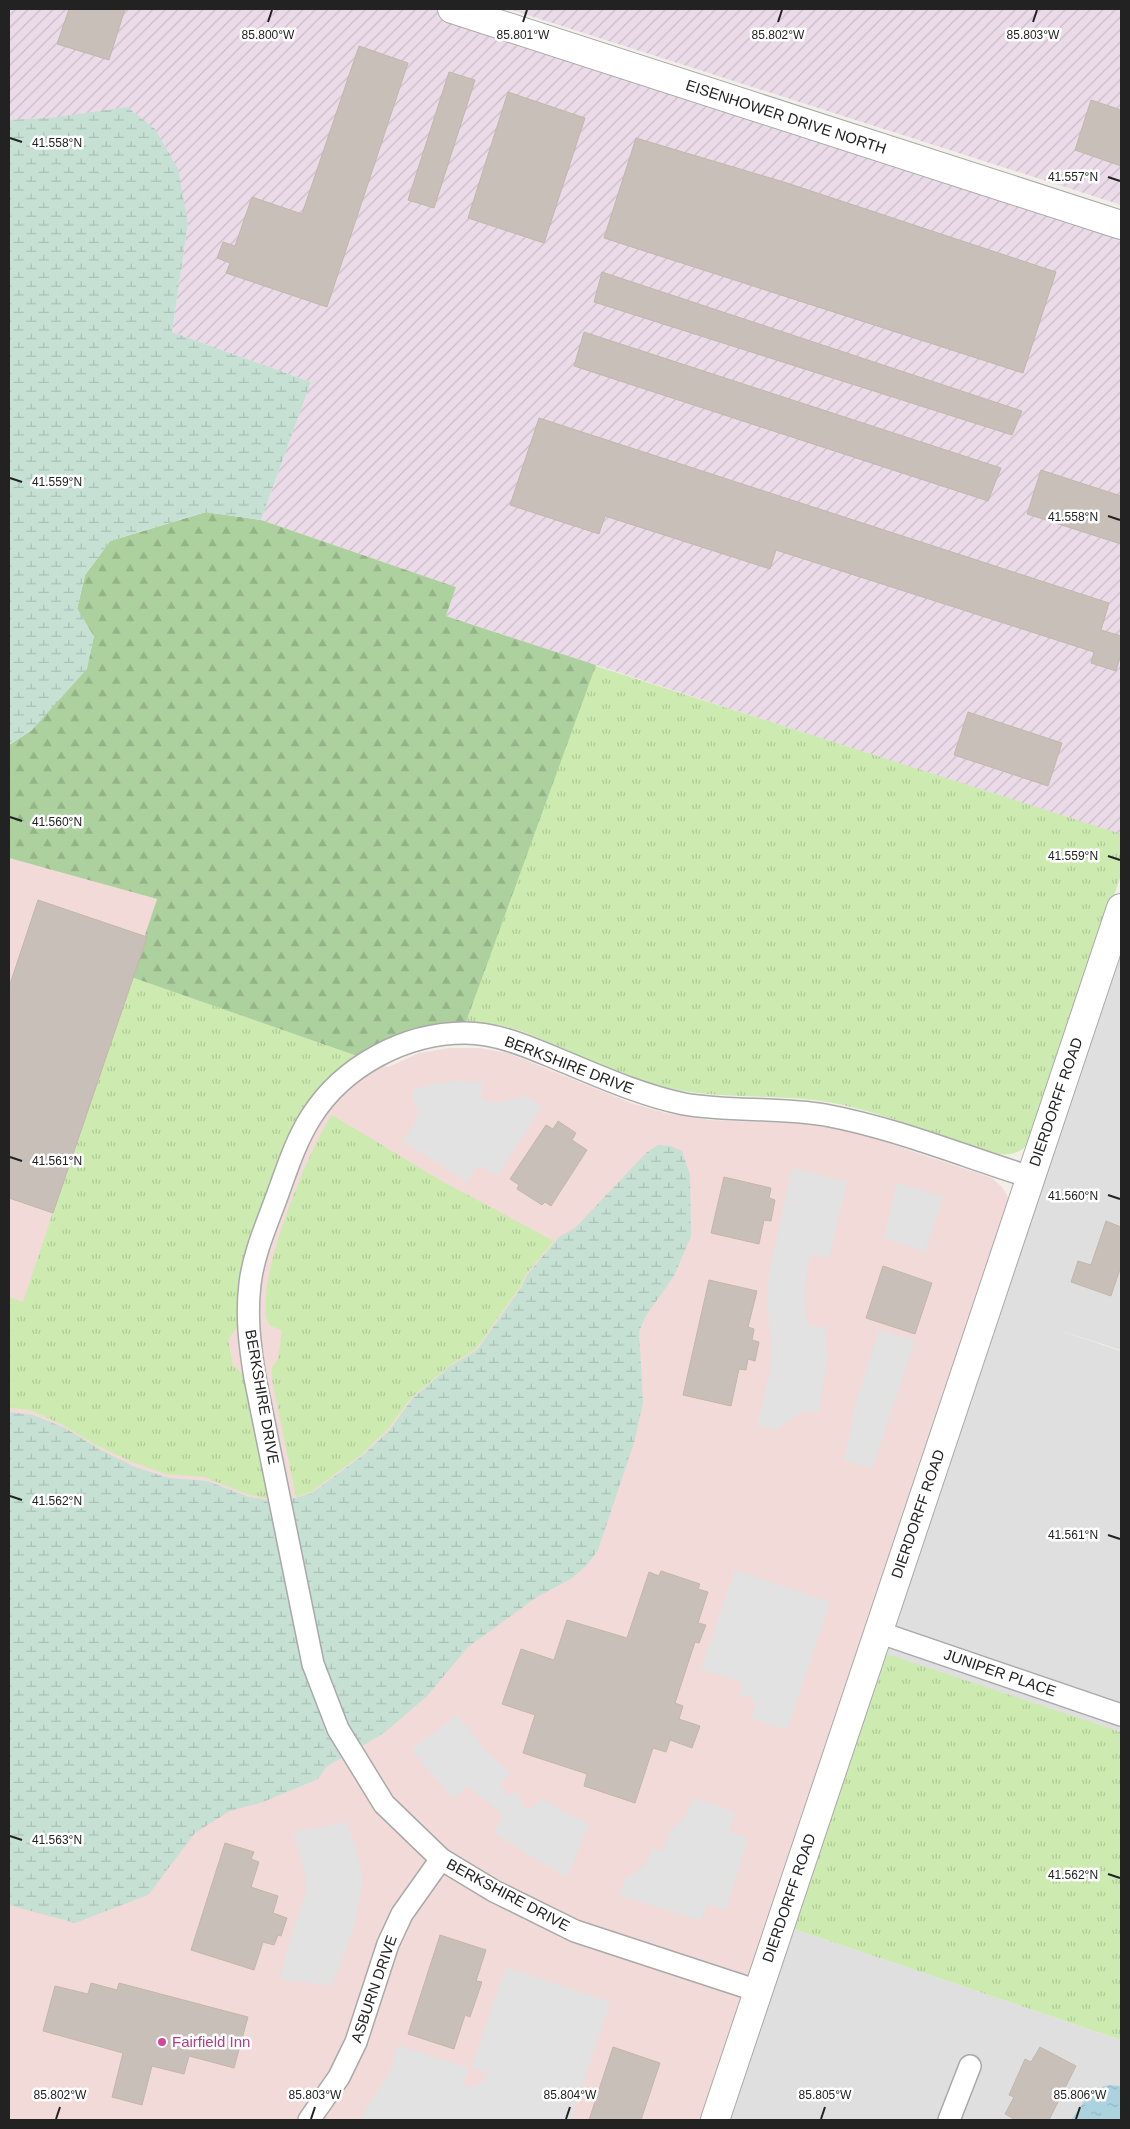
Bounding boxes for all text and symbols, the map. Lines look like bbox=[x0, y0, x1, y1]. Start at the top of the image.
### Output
text: 85.800°W bbox=[242, 28, 295, 42]
text: 85.801°W bbox=[497, 28, 550, 42]
text: 85.802°W bbox=[752, 28, 805, 42]
text: 85.803°W bbox=[1007, 28, 1060, 42]
street label: EISENHOWER DRIVE NORTH bbox=[684, 76, 889, 157]
text: 41.558°N bbox=[32, 136, 82, 150]
text: 41.557°N bbox=[1048, 170, 1098, 184]
text: 41.559°N bbox=[32, 475, 82, 489]
text: 41.558°N bbox=[1048, 510, 1098, 524]
text: 41.560°N bbox=[32, 815, 82, 829]
text: 41.559°N bbox=[1048, 849, 1098, 863]
street label: BERKSHIRE DRIVE bbox=[502, 1032, 636, 1097]
street label: DIERDORFF ROAD bbox=[1026, 1035, 1086, 1168]
text: 41.561°N bbox=[32, 1154, 82, 1168]
text: 41.560°N bbox=[1048, 1189, 1098, 1203]
street label: BERKSHIRE DRIVE bbox=[242, 1328, 283, 1466]
street label: DIERDORFF ROAD bbox=[888, 1447, 948, 1580]
text: 41.562°N bbox=[32, 1494, 82, 1508]
text: 41.561°N bbox=[1048, 1528, 1098, 1542]
street label: JUNIPER PLACE bbox=[942, 1645, 1059, 1700]
street label: DIERDORFF ROAD bbox=[759, 1831, 819, 1964]
text: 41.563°N bbox=[32, 1833, 82, 1847]
street label: BERKSHIRE DRIVE bbox=[444, 1855, 573, 1934]
text: 41.562°N bbox=[1048, 1868, 1098, 1882]
street label: ASBURN DRIVE bbox=[347, 1933, 400, 2045]
place label: Fairfield Inn bbox=[172, 2033, 250, 2050]
marker: Fairfield Inn bbox=[156, 2036, 168, 2048]
text: 85.802°W bbox=[34, 2088, 87, 2102]
text: 85.803°W bbox=[289, 2088, 342, 2102]
text: 85.804°W bbox=[544, 2088, 597, 2102]
text: 85.805°W bbox=[799, 2088, 852, 2102]
text: 85.806°W bbox=[1054, 2088, 1107, 2102]

